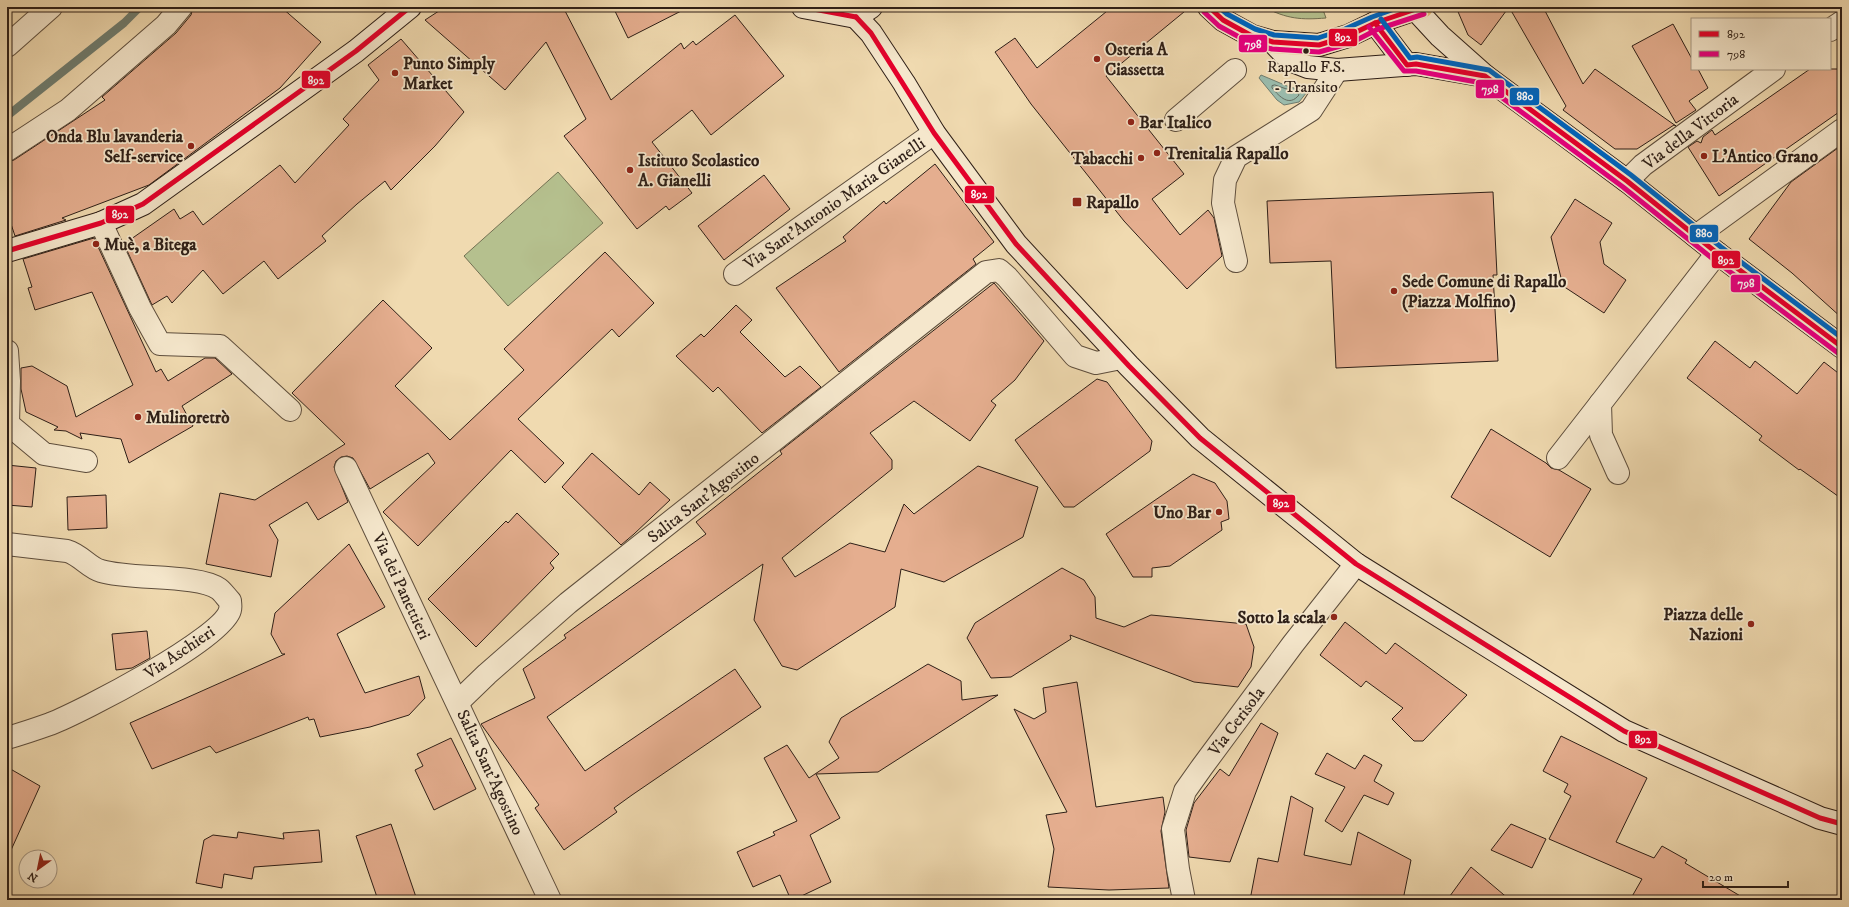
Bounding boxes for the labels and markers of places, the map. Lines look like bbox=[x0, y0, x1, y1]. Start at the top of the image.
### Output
place label: Osteria A Ciassetta bbox=[1105, 39, 1169, 81]
marker: Rapallo F.S. - Transito bbox=[1301, 46, 1311, 56]
place label: Punto Simply Market bbox=[403, 53, 496, 95]
marker: Osteria A Ciassetta bbox=[1092, 54, 1102, 64]
place label: Rapallo F.S. - Transito bbox=[1267, 57, 1345, 97]
marker: Punto Simply Market bbox=[390, 68, 400, 78]
place label: Bar Italico bbox=[1139, 112, 1211, 134]
marker: Bar Italico bbox=[1126, 117, 1136, 127]
place label: Onda Blu lavanderia Self-service bbox=[46, 126, 184, 168]
marker: Onda Blu lavanderia Self-service bbox=[186, 141, 196, 151]
place label: Trenitalia Rapallo bbox=[1164, 143, 1288, 165]
place label: L'Antico Grano bbox=[1712, 146, 1818, 168]
place label: Tabacchi bbox=[1070, 148, 1134, 170]
marker: Trenitalia Rapallo bbox=[1152, 148, 1162, 158]
place label: Istituto Scolastico A. Gianelli bbox=[637, 150, 759, 192]
marker: L'Antico Grano bbox=[1699, 151, 1709, 161]
marker: Tabacchi bbox=[1136, 153, 1146, 163]
marker: Istituto Scolastico A. Gianelli bbox=[625, 165, 635, 175]
place label: Rapallo bbox=[1086, 192, 1139, 214]
marker: Rapallo bbox=[1071, 196, 1083, 208]
place label: Muè, a Bitega bbox=[104, 234, 197, 256]
marker: Muè, a Bitega bbox=[91, 239, 101, 249]
place label: Sede Comune di Rapallo (Piazza Molfino) bbox=[1402, 271, 1566, 313]
marker: Sede Comune di Rapallo (Piazza Molfino) bbox=[1389, 286, 1399, 296]
place label: Mulinoretrò bbox=[146, 407, 229, 429]
marker: Mulinoretrò bbox=[133, 412, 143, 422]
place label: Uno Bar bbox=[1153, 502, 1212, 524]
marker: Uno Bar bbox=[1214, 507, 1224, 517]
place label: Piazza delle Nazioni bbox=[1663, 604, 1744, 646]
place label: Sotto la scala bbox=[1237, 607, 1327, 629]
marker: Sotto la scala bbox=[1329, 612, 1339, 622]
marker: Piazza delle Nazioni bbox=[1746, 619, 1756, 629]

